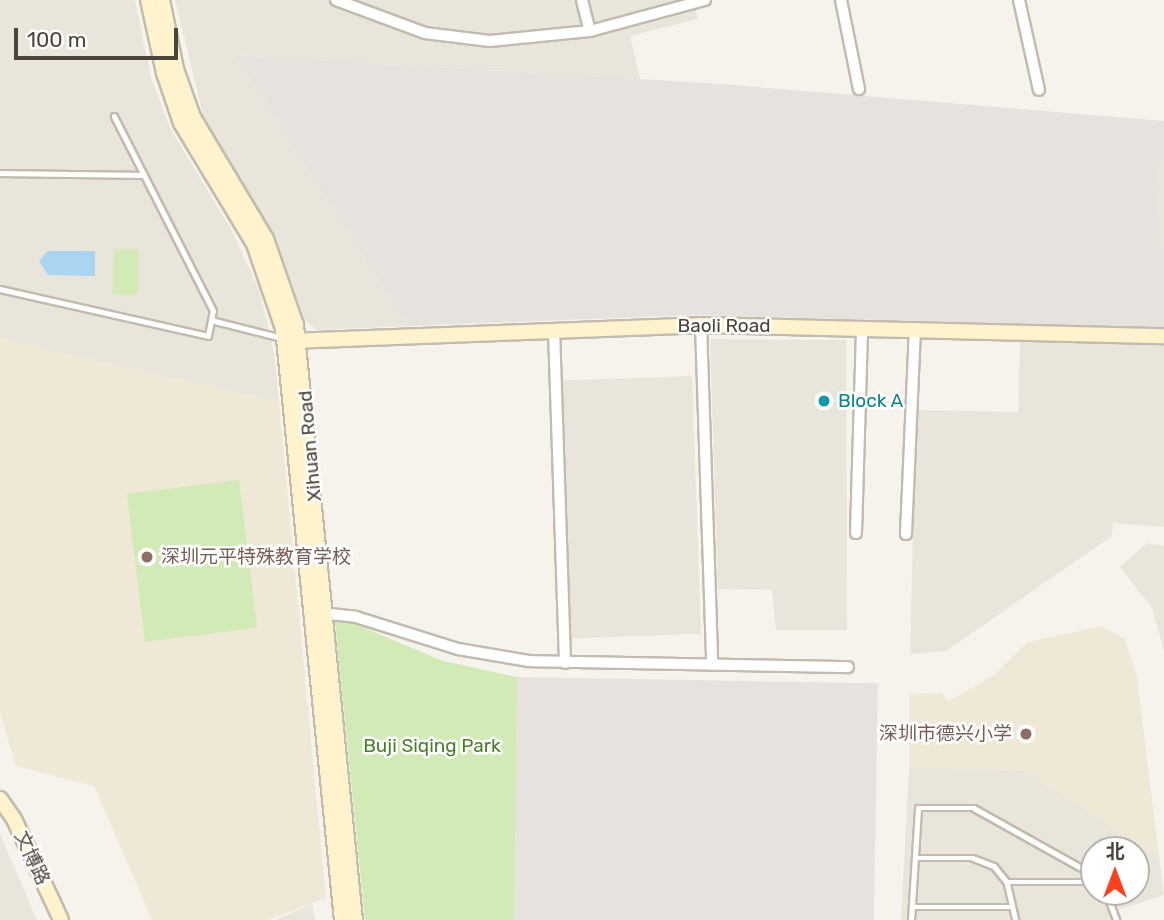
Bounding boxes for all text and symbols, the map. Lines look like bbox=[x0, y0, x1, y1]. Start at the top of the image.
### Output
scale bar bbox=[18, 14, 182, 58]
text: 100 m bbox=[27, 27, 86, 52]
street label: Baoli Road bbox=[678, 315, 770, 337]
street label: Xihuan Road bbox=[294, 390, 326, 502]
place label: Block A bbox=[838, 390, 904, 412]
marker: Block A bbox=[816, 393, 832, 409]
place label: 深圳元平特殊教育学校 bbox=[161, 546, 351, 568]
marker: 深圳元平特殊教育学校 bbox=[139, 549, 155, 565]
place label: 深圳市德兴小学 bbox=[879, 723, 1012, 745]
marker: 深圳市德兴小学 bbox=[1018, 726, 1034, 742]
park label: Buji Siqing Park bbox=[363, 735, 501, 757]
street label: 文博路 bbox=[10, 827, 54, 889]
north arrow bbox=[1080, 836, 1150, 906]
text: 北 bbox=[1105, 840, 1125, 863]

